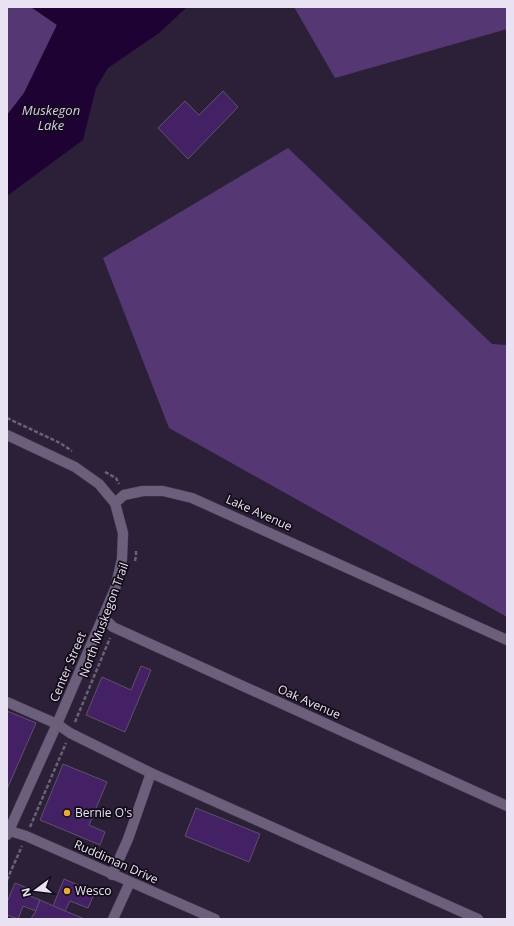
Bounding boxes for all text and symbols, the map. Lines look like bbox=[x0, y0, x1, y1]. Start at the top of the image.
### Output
water label: Muskegon Lake bbox=[22, 101, 80, 134]
street label: Lake Avenue bbox=[223, 490, 295, 535]
street label: North Muskegon Trail bbox=[75, 560, 132, 680]
street label: Center Street bbox=[45, 629, 90, 704]
street label: Oak Avenue bbox=[275, 680, 344, 723]
place label: Bernie O's bbox=[75, 804, 133, 821]
marker: Bernie O's bbox=[62, 808, 72, 818]
street label: Ruddiman Drive bbox=[72, 835, 161, 888]
north arrow bbox=[16, 870, 56, 910]
place label: Wesco bbox=[75, 882, 112, 899]
text: N bbox=[17, 886, 34, 899]
marker: Wesco bbox=[62, 886, 72, 896]

